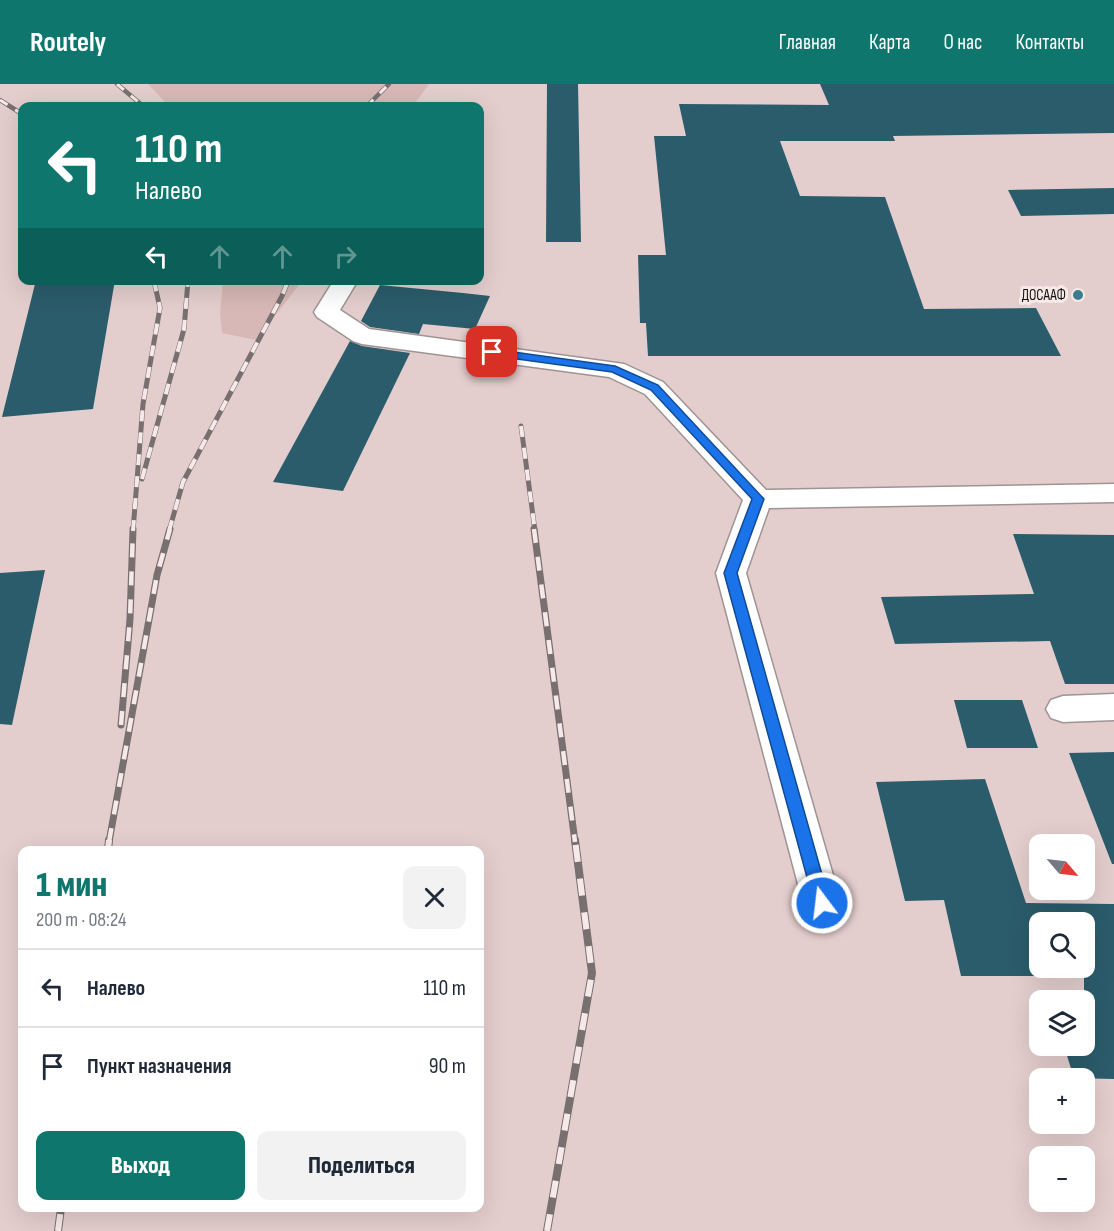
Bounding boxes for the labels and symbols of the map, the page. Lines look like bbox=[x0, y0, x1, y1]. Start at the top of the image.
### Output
place label: ДОСААФ bbox=[1022, 286, 1066, 305]
marker: ДОСААФ bbox=[1071, 288, 1085, 302]
pin bbox=[466, 326, 517, 377]
north arrow bbox=[1029, 834, 1095, 900]
position arrow bbox=[790, 871, 854, 935]

